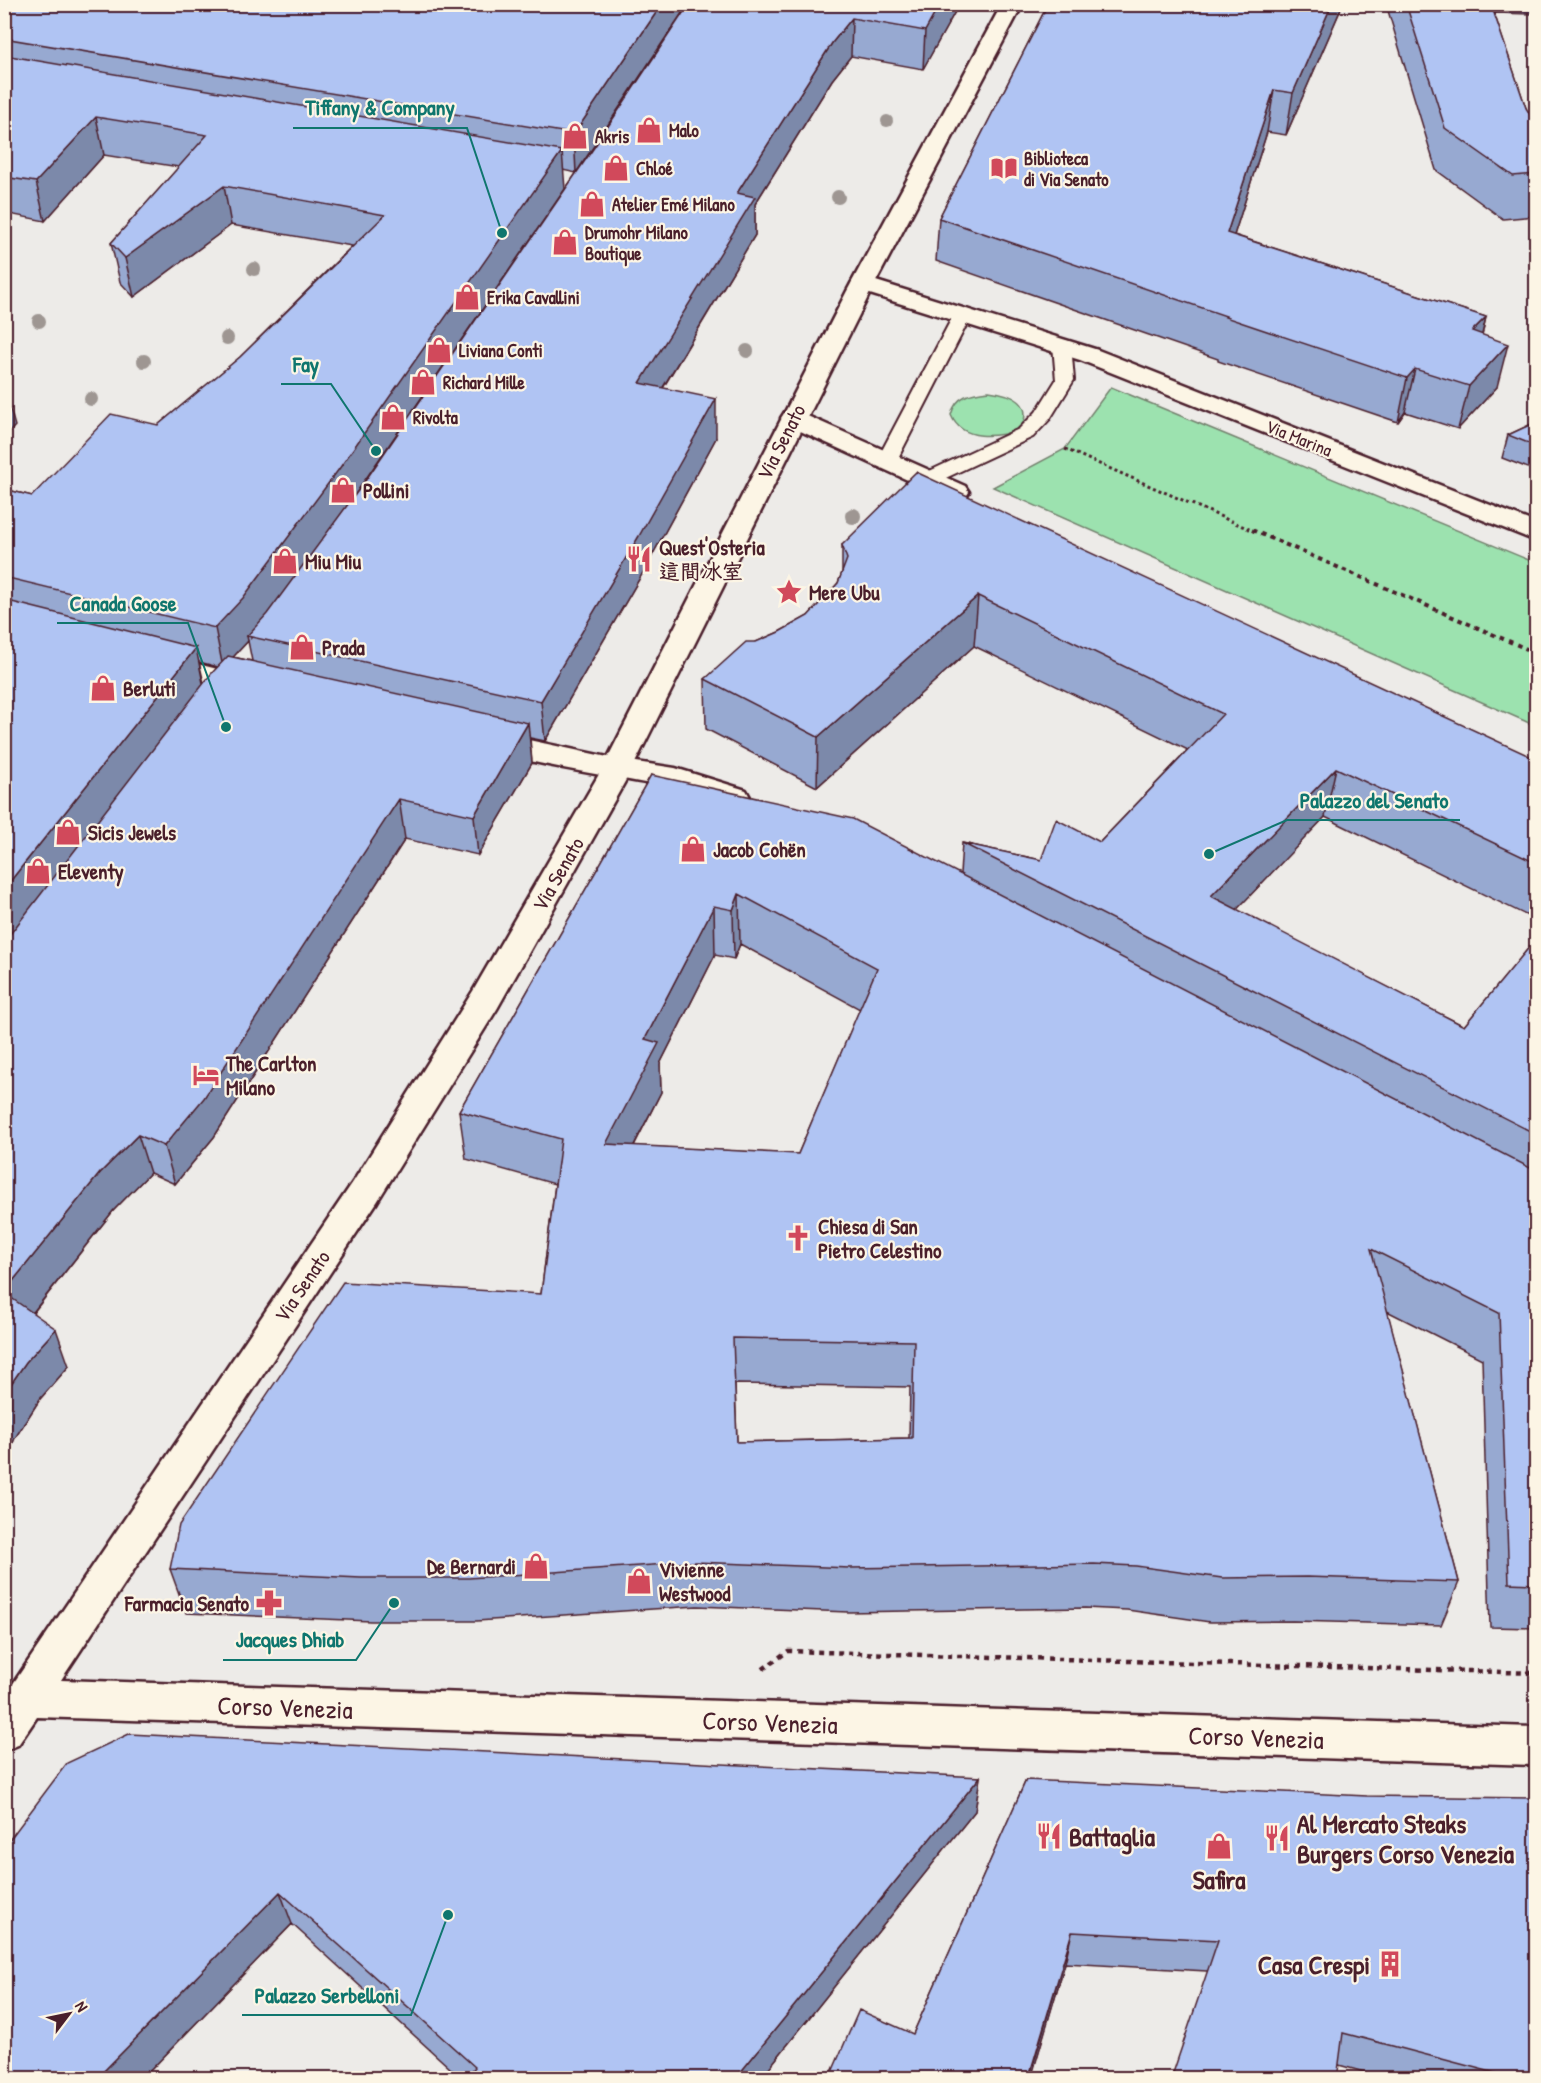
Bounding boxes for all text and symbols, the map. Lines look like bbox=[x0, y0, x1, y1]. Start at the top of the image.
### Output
callout: Tiffany & Company bbox=[293, 88, 467, 128]
text: Tiffany & Company bbox=[304, 92, 455, 123]
shop icon: Malo bbox=[634, 115, 664, 145]
place label: Malo bbox=[669, 118, 700, 143]
shop icon: Akris bbox=[560, 121, 590, 151]
place label: Akris bbox=[595, 124, 629, 149]
place label: Biblioteca di Via Senato bbox=[1024, 146, 1109, 192]
shop icon: Chloé bbox=[601, 153, 631, 183]
library icon: Biblioteca di Via Senato bbox=[989, 153, 1019, 183]
place label: Chloé bbox=[636, 156, 673, 181]
shop icon: Atelier Emé Milano bbox=[577, 189, 607, 219]
place label: Atelier Emé Milano bbox=[612, 192, 735, 217]
place label: Drumohr Milano Boutique bbox=[585, 220, 689, 267]
shop icon: Drumohr Milano Boutique bbox=[550, 227, 580, 257]
shop icon: Erika Cavallini bbox=[452, 282, 482, 312]
place label: Erika Cavallini bbox=[487, 285, 580, 310]
shop icon: Liviana Conti bbox=[424, 335, 454, 365]
place label: Liviana Conti bbox=[459, 338, 543, 363]
callout: Fay bbox=[281, 344, 331, 384]
text: Fay bbox=[292, 349, 320, 380]
shop icon: Richard Mille bbox=[408, 367, 438, 397]
place label: Richard Mille bbox=[443, 370, 525, 395]
street label: Via Senato bbox=[750, 399, 812, 485]
shop icon: Rivolta bbox=[378, 402, 408, 432]
place label: Rivolta bbox=[413, 405, 459, 430]
street label: Via Marina bbox=[1262, 413, 1336, 463]
shop icon: Pollini bbox=[328, 475, 358, 505]
place label: Pollini bbox=[363, 476, 410, 505]
place label: Quest'Osteria 這間冰室 bbox=[659, 533, 765, 586]
restaurant icon: Quest'Osteria 這間冰室 bbox=[624, 544, 654, 574]
shop icon: Miu Miu bbox=[270, 546, 300, 576]
place label: Miu Miu bbox=[305, 547, 362, 576]
place icon: Mere Ubu bbox=[774, 577, 804, 607]
place label: Mere Ubu bbox=[809, 578, 880, 607]
callout: Canada Goose bbox=[57, 583, 188, 623]
text: Canada Goose bbox=[69, 588, 177, 618]
shop icon: Prada bbox=[287, 632, 317, 662]
place label: Prada bbox=[322, 633, 366, 662]
shop icon: Berluti bbox=[88, 673, 118, 703]
place label: Berluti bbox=[123, 674, 176, 703]
callout: Palazzo del Senato bbox=[1287, 780, 1460, 820]
text: Palazzo del Senato bbox=[1300, 785, 1448, 815]
shop icon: Sicis Jewels bbox=[53, 817, 83, 847]
place label: Sicis Jewels bbox=[88, 818, 176, 847]
street label: Via Senato bbox=[525, 832, 591, 916]
shop icon: Jacob Cohën bbox=[678, 834, 708, 864]
place label: Jacob Cohën bbox=[713, 835, 806, 864]
shop icon: Eleventy bbox=[23, 856, 53, 886]
place label: Eleventy bbox=[58, 857, 124, 887]
place label: The Carlton Milano bbox=[225, 1049, 316, 1102]
hotel icon: The Carlton Milano bbox=[191, 1060, 221, 1090]
place label: Chiesa di San Pietro Celestino bbox=[818, 1212, 942, 1265]
church icon: Chiesa di San Pietro Celestino bbox=[783, 1223, 813, 1253]
street label: Via Senato bbox=[267, 1244, 337, 1328]
shop icon: De Bernardi bbox=[521, 1551, 551, 1581]
place label: De Bernardi bbox=[427, 1552, 516, 1581]
place label: Vivienne Westwood bbox=[659, 1555, 731, 1608]
shop icon: Vivienne Westwood bbox=[624, 1566, 654, 1596]
pharmacy icon: Farmacia Senato bbox=[254, 1588, 284, 1618]
place label: Farmacia Senato bbox=[124, 1589, 250, 1618]
callout: Jacques Dhiab bbox=[223, 1620, 356, 1660]
text: Jacques Dhiab bbox=[236, 1624, 344, 1655]
street label: Corso Venezia bbox=[217, 1687, 353, 1727]
street label: Corso Venezia bbox=[702, 1702, 838, 1742]
street label: Corso Venezia bbox=[1188, 1717, 1324, 1757]
place label: Al Mercato Steaks Burgers Corso Venezia bbox=[1297, 1806, 1515, 1872]
place label: Battaglia bbox=[1069, 1819, 1156, 1855]
restaurant icon: Battaglia bbox=[1034, 1821, 1064, 1851]
restaurant icon: Al Mercato Steaks Burgers Corso Venezia bbox=[1262, 1823, 1292, 1853]
shop icon: Safira bbox=[1204, 1831, 1234, 1861]
place label: Safira bbox=[1193, 1862, 1246, 1897]
place label: Casa Crespi bbox=[1258, 1947, 1370, 1983]
building icon: Casa Crespi bbox=[1375, 1949, 1405, 1979]
callout: Palazzo Serbelloni bbox=[242, 1975, 411, 2015]
text: Palazzo Serbelloni bbox=[255, 1980, 399, 2010]
north arrow bbox=[39, 1984, 99, 2044]
text: N bbox=[70, 1997, 94, 2016]

